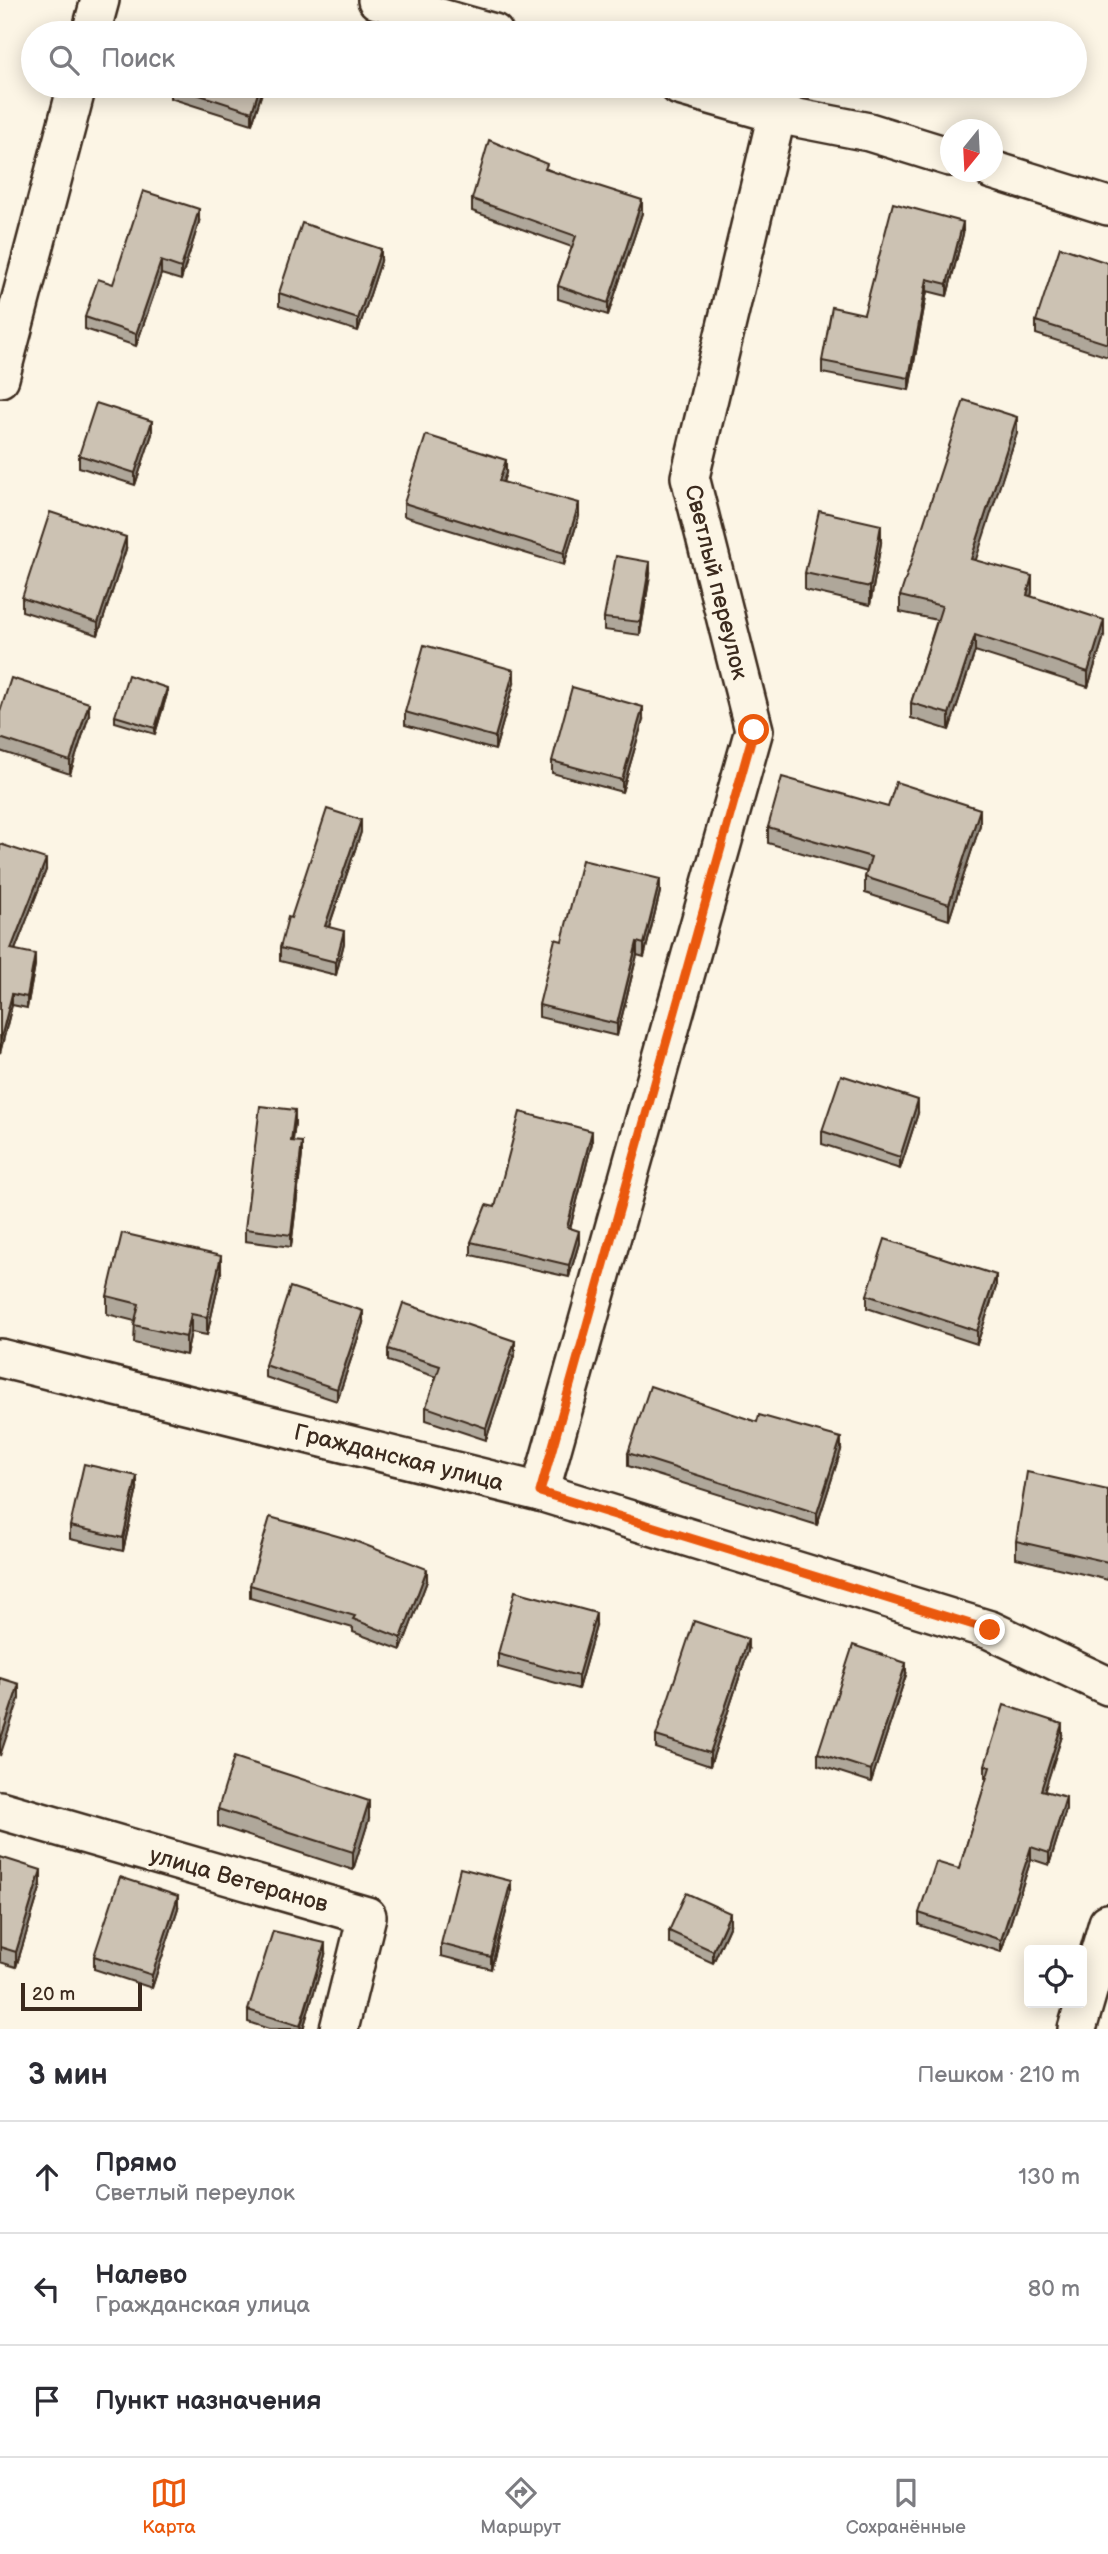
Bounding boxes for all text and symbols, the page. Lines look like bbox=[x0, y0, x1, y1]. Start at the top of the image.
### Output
search box bbox=[21, 21, 1087, 98]
icon: search bbox=[45, 41, 83, 79]
text: Поиск bbox=[101, 44, 175, 75]
north arrow bbox=[940, 119, 1003, 182]
street label: Светлый переулок bbox=[678, 482, 754, 683]
route start bbox=[738, 714, 769, 745]
street label: Гражданская улица bbox=[291, 1418, 507, 1498]
route end bbox=[974, 1614, 1005, 1645]
street label: улица Ветеранов bbox=[146, 1841, 331, 1919]
map controls bbox=[1024, 1945, 1087, 2008]
button: locate bbox=[1024, 1945, 1087, 2008]
scale bar bbox=[21, 1980, 142, 2012]
text: 20 m bbox=[32, 1983, 75, 2006]
text: 3 мин bbox=[28, 2057, 108, 2093]
text: Пешком · 210 m bbox=[917, 2061, 1080, 2089]
text: Прямо bbox=[95, 2148, 177, 2179]
icon: ahead bbox=[28, 2158, 66, 2196]
text: 130 m bbox=[1018, 2163, 1080, 2191]
text: Светлый переулок bbox=[95, 2179, 295, 2207]
text: Налево bbox=[95, 2260, 187, 2291]
icon: left bbox=[28, 2270, 66, 2308]
text: 80 m bbox=[1028, 2275, 1080, 2303]
text: Гражданская улица bbox=[95, 2291, 310, 2319]
icon: arrive bbox=[28, 2382, 66, 2420]
text: Пункт назначения bbox=[95, 2386, 321, 2417]
tab: Карта bbox=[142, 2474, 196, 2539]
tab: Маршрут bbox=[480, 2474, 561, 2539]
tab: Сохранённые bbox=[846, 2474, 966, 2539]

